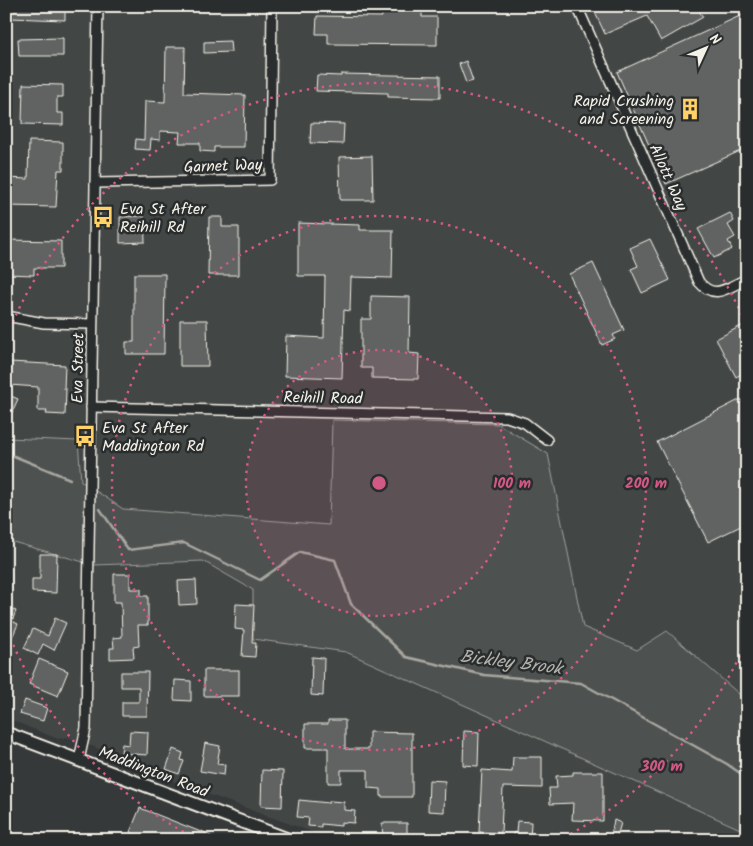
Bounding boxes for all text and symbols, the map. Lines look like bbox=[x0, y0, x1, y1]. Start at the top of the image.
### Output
north arrow bbox=[680, 22, 730, 72]
text: N bbox=[704, 29, 726, 51]
place label: Rapid Crushing and Screening bbox=[573, 89, 674, 132]
building icon: Rapid Crushing and Screening bbox=[677, 96, 703, 122]
street label: Allott Way bbox=[642, 140, 694, 216]
street label: Garnet Way bbox=[183, 153, 263, 180]
place label: Eva St After Reihill Rd bbox=[120, 197, 207, 240]
bus stop icon: Eva St After Reihill Rd bbox=[90, 204, 116, 230]
street label: Eva Street bbox=[65, 332, 92, 404]
street label: Reihill Road bbox=[283, 385, 364, 412]
place label: Eva St After Maddington Rd bbox=[102, 416, 205, 459]
bus stop icon: Eva St After Maddington Rd bbox=[72, 423, 98, 449]
text: 100 m bbox=[493, 472, 531, 496]
text: 200 m bbox=[625, 472, 667, 496]
centre of rings bbox=[370, 474, 388, 492]
water label: Bickley Brook bbox=[458, 643, 566, 684]
street label: Maddington Road bbox=[95, 740, 213, 805]
text: 300 m bbox=[640, 755, 683, 779]

